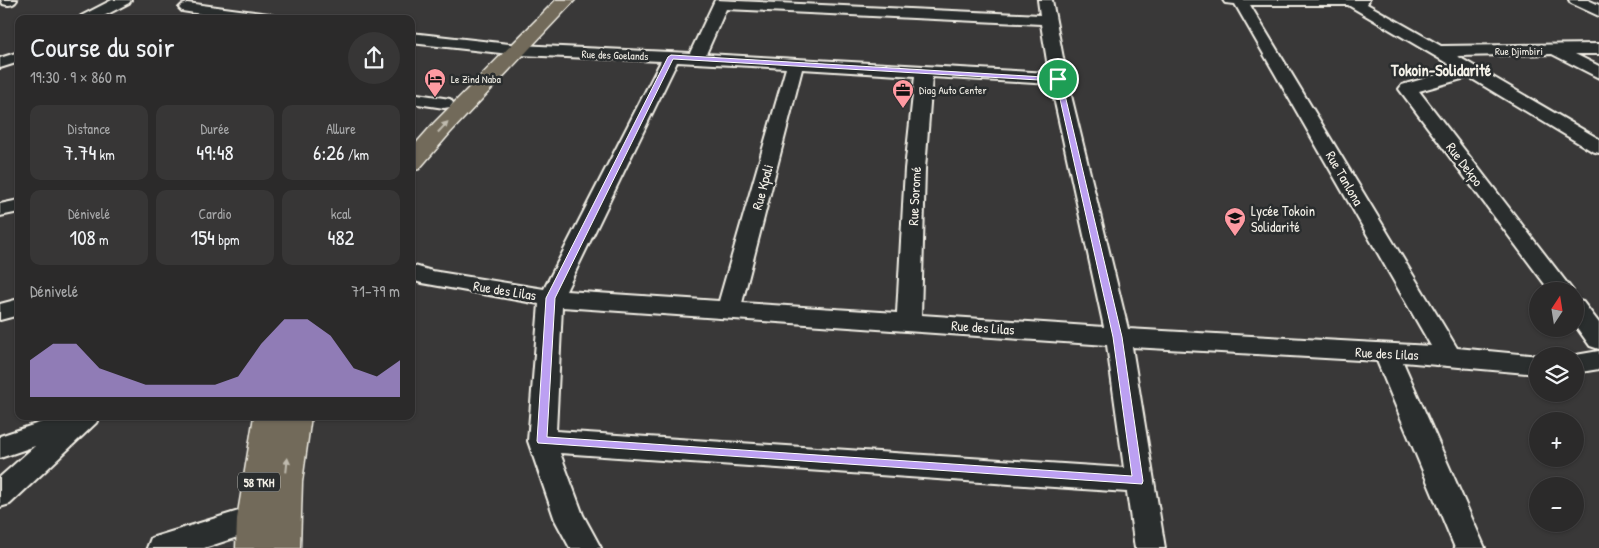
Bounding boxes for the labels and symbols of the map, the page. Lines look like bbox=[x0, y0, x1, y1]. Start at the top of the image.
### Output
street label: Rue Djimbiri bbox=[1495, 44, 1543, 58]
street label: Rue des Goelands bbox=[581, 47, 649, 63]
pin bbox=[1037, 58, 1079, 100]
district label: Tokoin-Solidarité bbox=[1390, 59, 1492, 81]
hotel icon: Le Zind Naba bbox=[423, 67, 447, 98]
place label: Le Zind Naba bbox=[451, 72, 502, 86]
office icon: Diag Auto Center bbox=[891, 78, 915, 109]
place label: Diag Auto Center bbox=[919, 83, 987, 97]
one-way arrow bbox=[437, 122, 449, 134]
street label: Rue Dekpo bbox=[1441, 138, 1488, 191]
street label: Rue Tanlona bbox=[1322, 147, 1369, 209]
street label: Rue Kpali bbox=[747, 162, 778, 212]
street label: Rue Soromé bbox=[903, 166, 925, 226]
place label: Lycée Tokoin Solidarité bbox=[1251, 201, 1315, 236]
school or university icon: Lycée Tokoin Solidarité bbox=[1223, 206, 1247, 237]
street label: Rue des Lilas bbox=[472, 276, 538, 304]
north arrow bbox=[1529, 282, 1584, 338]
street label: Rue des Lilas bbox=[951, 315, 1015, 339]
street label: Rue des Lilas bbox=[1355, 342, 1419, 364]
one-way arrow bbox=[283, 456, 291, 472]
road number: 58 TKH bbox=[238, 472, 280, 492]

